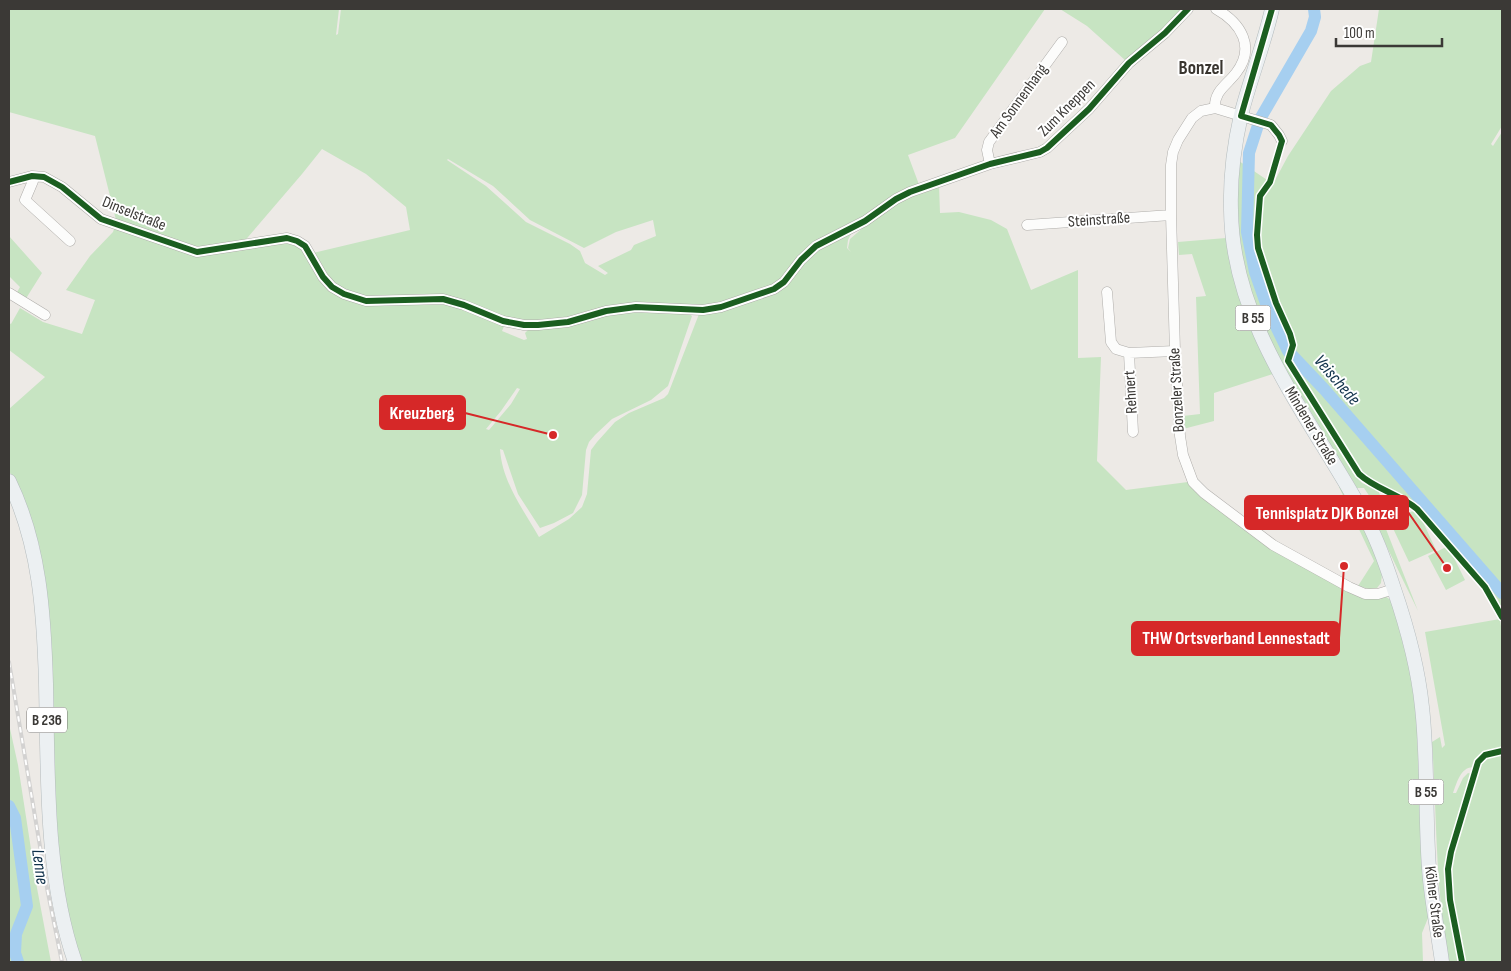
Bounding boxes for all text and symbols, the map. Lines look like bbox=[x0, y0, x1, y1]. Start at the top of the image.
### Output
scale bar bbox=[1336, 15, 1442, 47]
text: 100 m bbox=[1344, 24, 1375, 43]
district label: Bonzel bbox=[1179, 57, 1223, 80]
street label: Am Sonnenhang bbox=[985, 60, 1052, 142]
street label: Zum Kneppen bbox=[1035, 76, 1099, 140]
street label: Dinselstraße bbox=[99, 193, 169, 235]
street label: Steinstraße bbox=[1067, 208, 1131, 232]
road number: B 55 bbox=[1236, 306, 1270, 330]
street label: Bonzeler Straße bbox=[1165, 347, 1189, 433]
water label: Veischede bbox=[1309, 350, 1365, 410]
street label: Rehnert bbox=[1120, 370, 1142, 414]
street label: Mindener Straße bbox=[1280, 383, 1342, 469]
callout: Kreuzberg bbox=[380, 396, 465, 429]
text: Kreuzberg bbox=[390, 403, 455, 424]
callout: Tennisplatz DJK Bonzel bbox=[1245, 496, 1408, 529]
text: Tennisplatz DJK Bonzel bbox=[1255, 503, 1399, 524]
callout: THW Ortsverband Lennestadt bbox=[1132, 622, 1339, 655]
text: THW Ortsverband Lennestadt bbox=[1142, 628, 1330, 649]
road number: B 236 bbox=[27, 708, 67, 732]
road number: B 55 bbox=[1408, 780, 1444, 804]
water label: Lenne bbox=[27, 848, 53, 886]
street label: Kölner Straße bbox=[1420, 865, 1448, 939]

